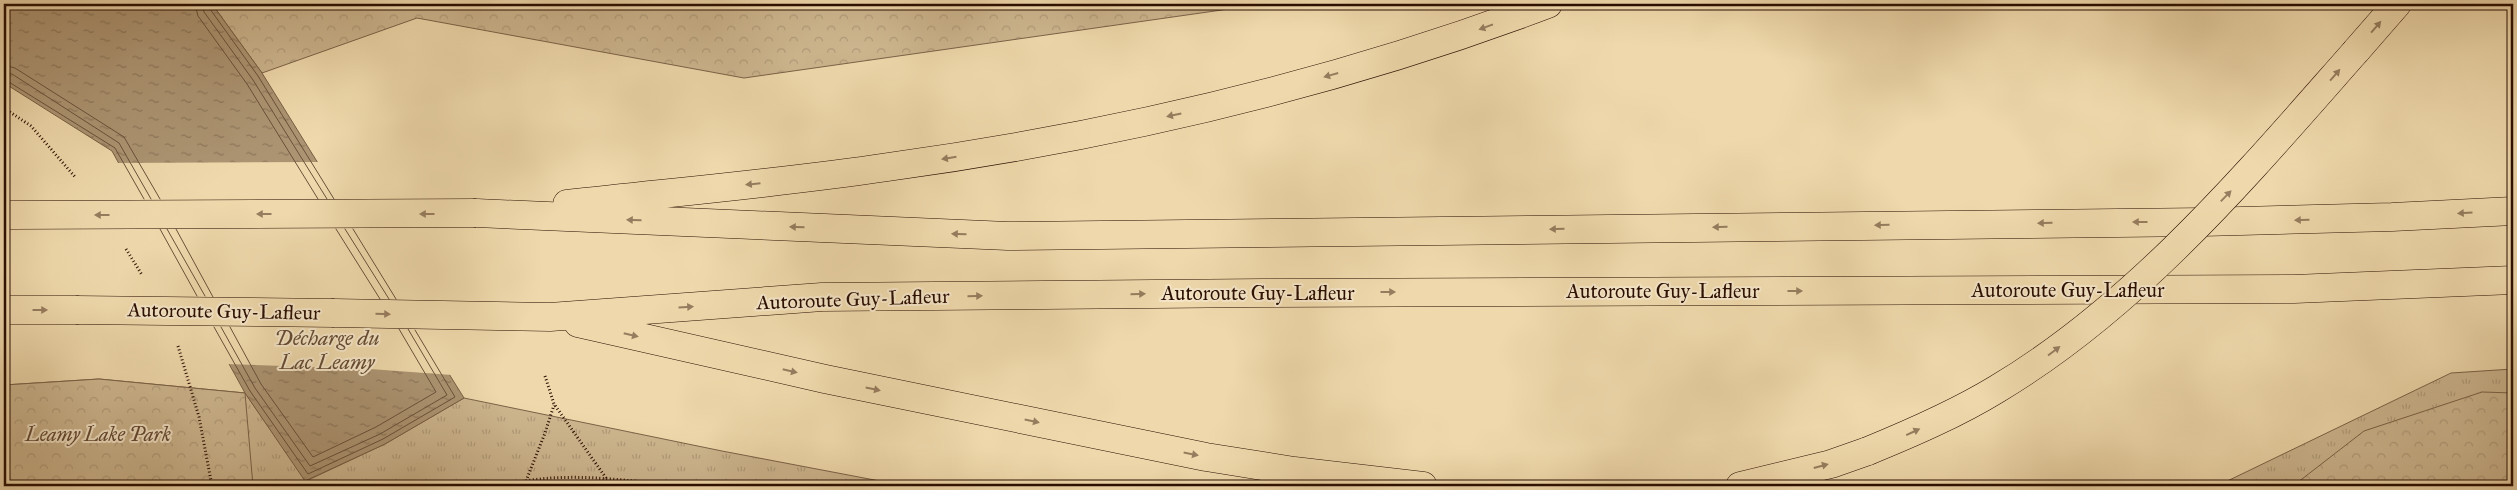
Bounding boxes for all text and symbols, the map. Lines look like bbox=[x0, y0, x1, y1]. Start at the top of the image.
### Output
one-way arrow bbox=[2371, 21, 2382, 34]
one-way arrow bbox=[1479, 24, 1494, 31]
one-way arrow bbox=[2329, 69, 2340, 82]
one-way arrow bbox=[1324, 72, 1339, 80]
one-way arrow bbox=[1165, 111, 1181, 119]
one-way arrow bbox=[941, 155, 957, 163]
one-way arrow bbox=[745, 181, 761, 189]
one-way arrow bbox=[2220, 190, 2232, 202]
one-way arrow bbox=[256, 210, 272, 218]
one-way arrow bbox=[419, 210, 435, 218]
one-way arrow bbox=[2456, 210, 2472, 218]
one-way arrow bbox=[94, 211, 110, 219]
one-way arrow bbox=[626, 216, 642, 224]
one-way arrow bbox=[2294, 216, 2310, 224]
one-way arrow bbox=[2131, 218, 2147, 226]
one-way arrow bbox=[2036, 219, 2052, 227]
one-way arrow bbox=[1874, 221, 1890, 229]
one-way arrow bbox=[789, 223, 805, 231]
one-way arrow bbox=[1711, 223, 1727, 231]
one-way arrow bbox=[1549, 225, 1565, 233]
one-way arrow bbox=[951, 230, 967, 238]
street label: Autoroute Guy-Lafleur bbox=[1971, 278, 2165, 302]
street label: Autoroute Guy-Lafleur bbox=[1566, 279, 1760, 303]
street label: Autoroute Guy-Lafleur bbox=[1161, 281, 1355, 305]
street label: Autoroute Guy-Lafleur bbox=[755, 284, 950, 314]
one-way arrow bbox=[1788, 287, 1804, 295]
one-way arrow bbox=[1380, 288, 1396, 296]
one-way arrow bbox=[1130, 290, 1146, 298]
one-way arrow bbox=[968, 292, 984, 300]
street label: Autoroute Guy-Lafleur bbox=[126, 297, 321, 325]
one-way arrow bbox=[678, 303, 694, 311]
one-way arrow bbox=[32, 306, 48, 314]
one-way arrow bbox=[375, 310, 391, 318]
water label: Décharge du Lac Leamy bbox=[275, 325, 379, 375]
one-way arrow bbox=[624, 332, 640, 340]
one-way arrow bbox=[2047, 346, 2060, 357]
one-way arrow bbox=[782, 367, 797, 375]
one-way arrow bbox=[865, 385, 880, 393]
one-way arrow bbox=[1025, 418, 1041, 426]
park label: Leamy Lake Park bbox=[24, 422, 171, 446]
one-way arrow bbox=[1906, 428, 1920, 436]
one-way arrow bbox=[1184, 451, 1200, 459]
one-way arrow bbox=[1813, 462, 1828, 470]

